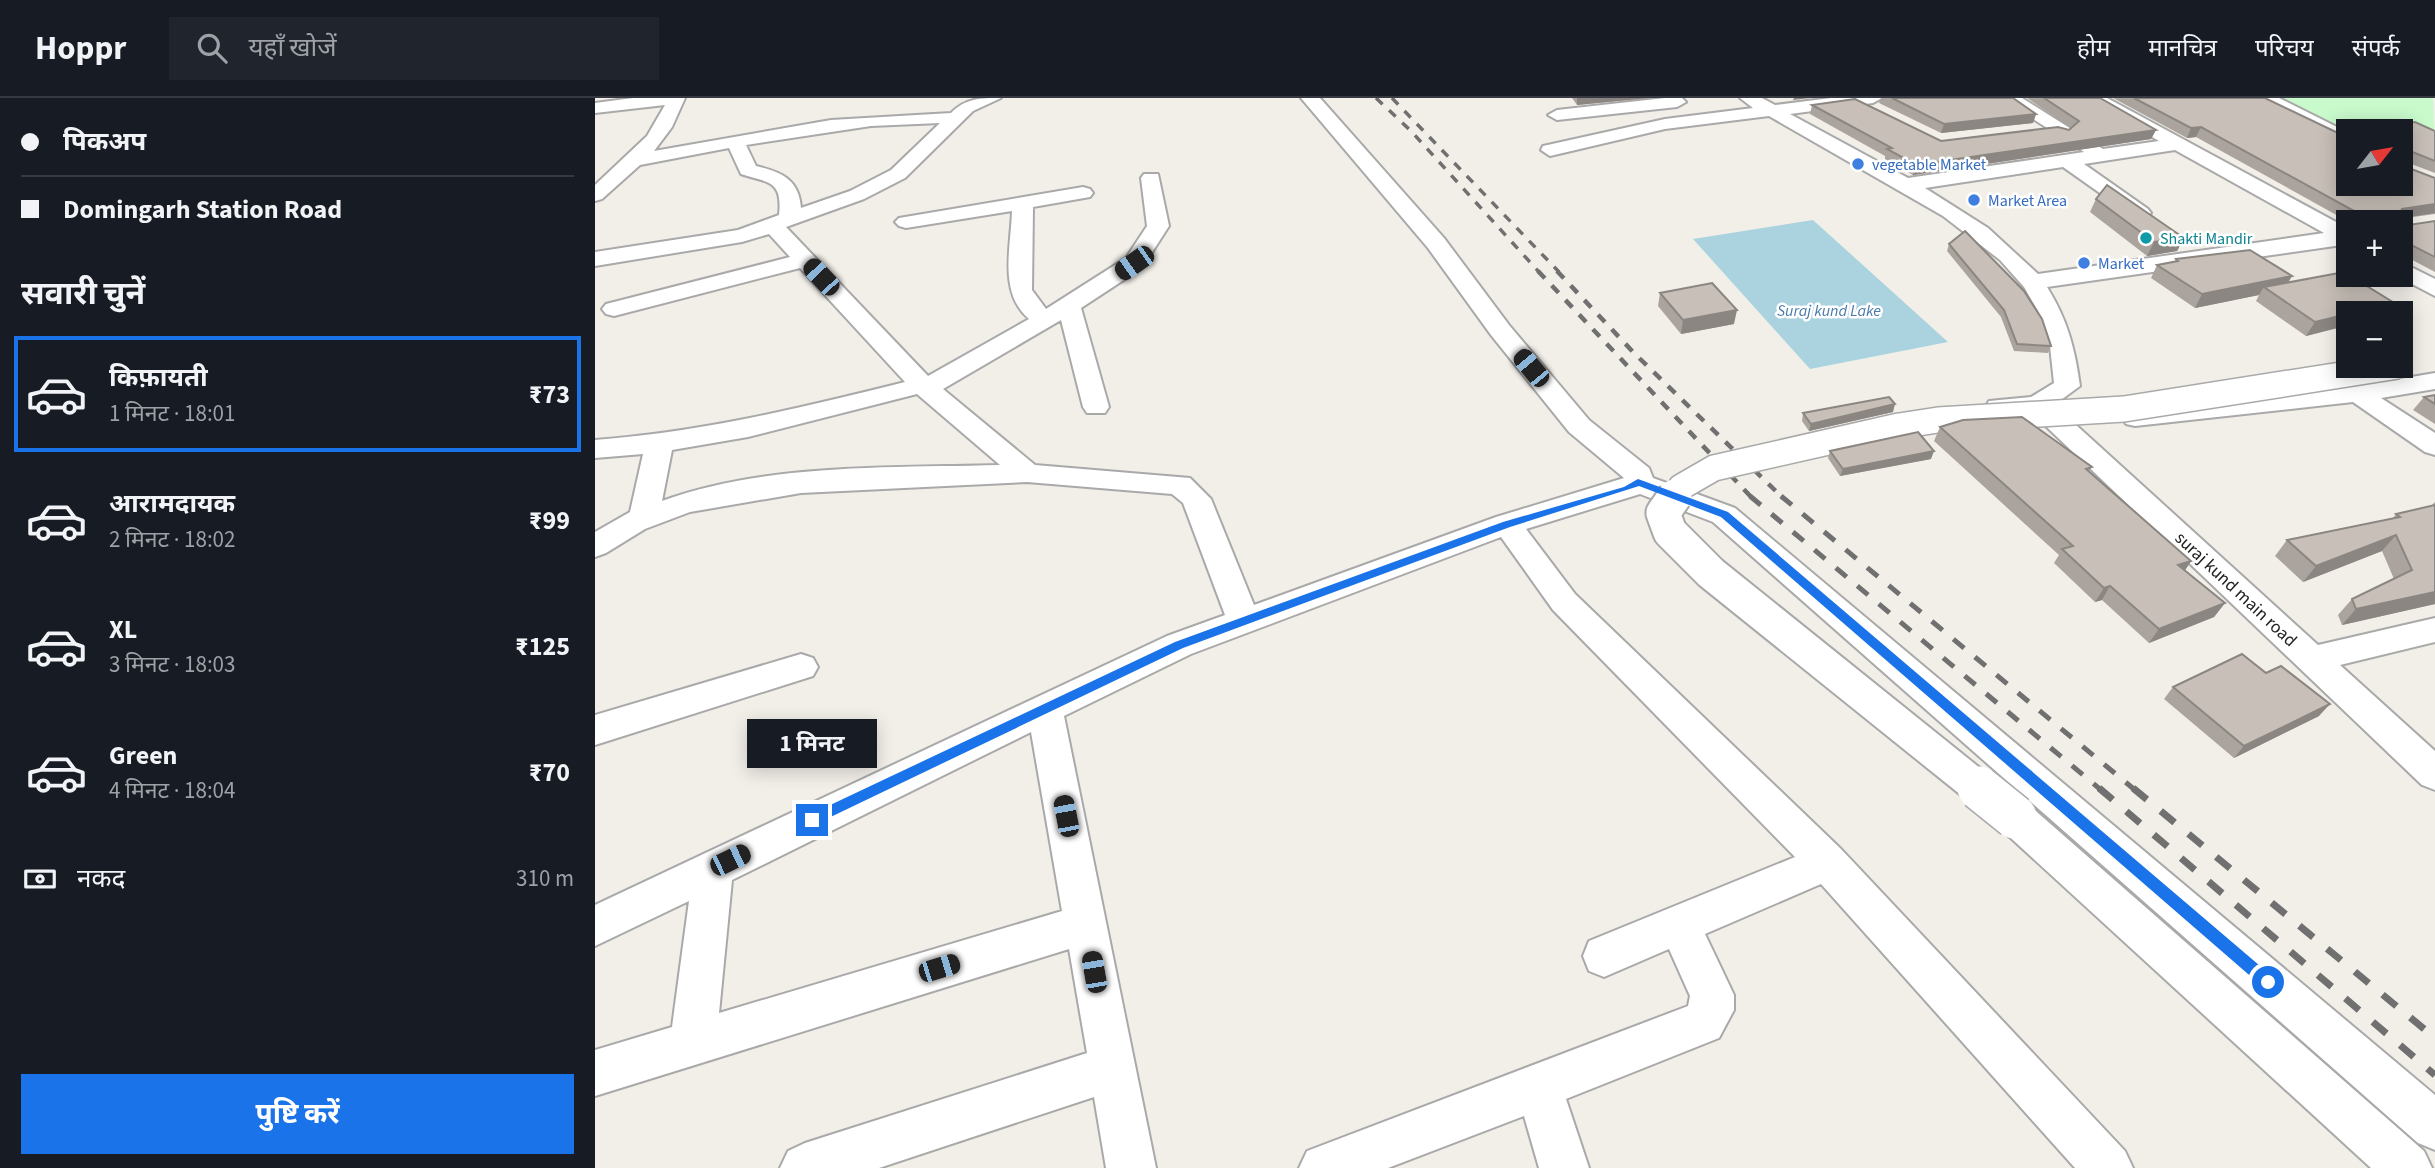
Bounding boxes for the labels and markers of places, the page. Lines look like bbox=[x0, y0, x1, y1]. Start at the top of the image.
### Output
place label: vegetable Market bbox=[1872, 154, 1987, 176]
marker: vegetable Market bbox=[1850, 156, 1866, 172]
place label: Market Area bbox=[1988, 190, 2067, 212]
marker: Market Area bbox=[1966, 192, 1982, 208]
place label: Shakti Mandir bbox=[2160, 228, 2253, 250]
marker: Shakti Mandir bbox=[2138, 230, 2154, 246]
place label: Market bbox=[2098, 253, 2145, 275]
marker: Market bbox=[2076, 255, 2092, 271]

